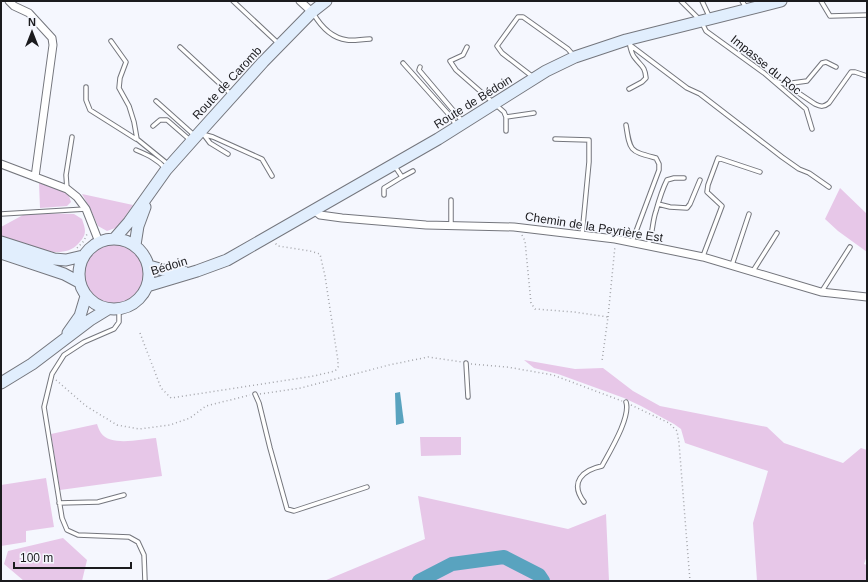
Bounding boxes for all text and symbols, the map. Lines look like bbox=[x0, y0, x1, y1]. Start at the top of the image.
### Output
north arrow bbox=[12, 12, 52, 52]
text: N bbox=[28, 16, 36, 28]
street label: Impasse du Roc bbox=[728, 32, 804, 98]
street label: Route de Caromb bbox=[190, 43, 265, 122]
street label: Route de Bédoin bbox=[431, 72, 515, 132]
street label: Chemin de la Peyrière Est bbox=[524, 209, 665, 245]
street label: Bédoin bbox=[149, 254, 189, 278]
scale bar bbox=[14, 544, 131, 570]
text: 100 m bbox=[20, 551, 53, 565]

